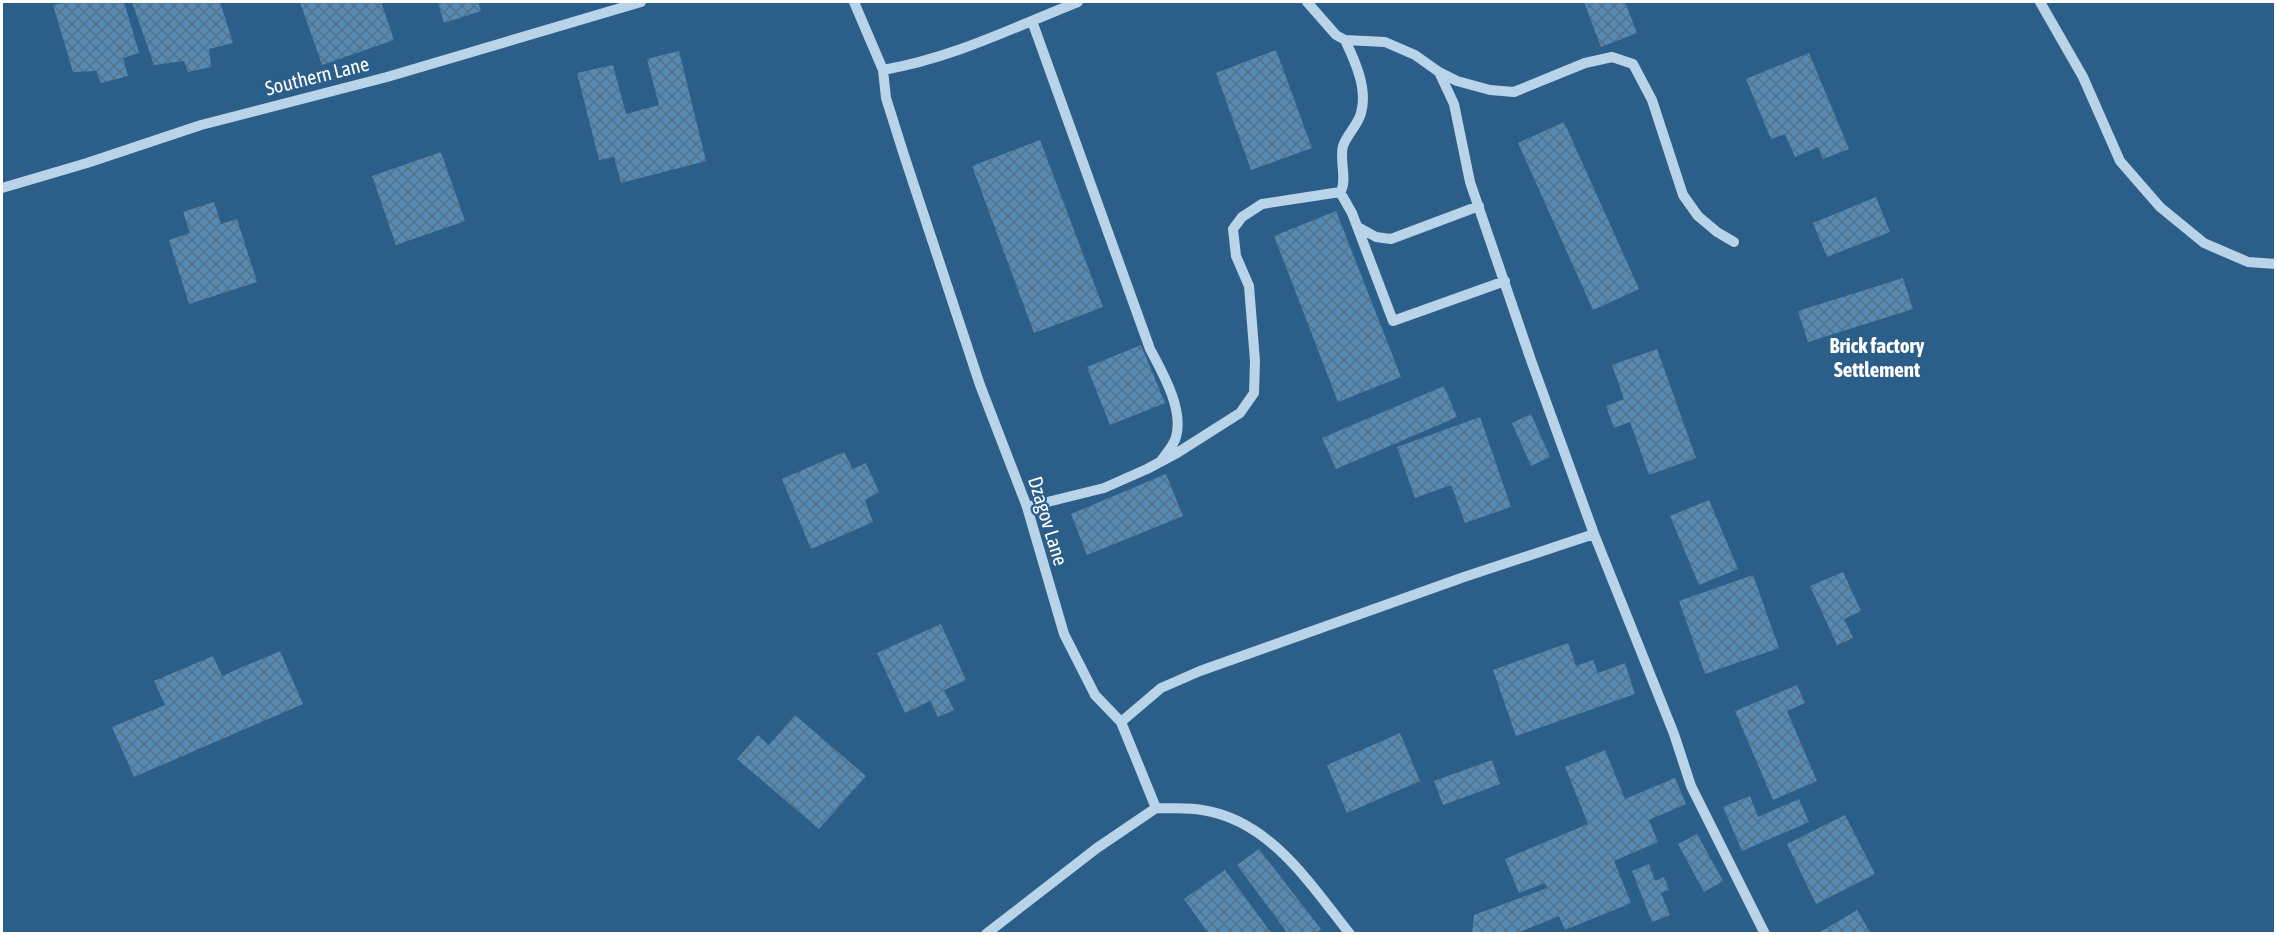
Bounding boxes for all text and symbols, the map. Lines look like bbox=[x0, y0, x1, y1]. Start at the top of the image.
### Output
street label: Southern Lane bbox=[263, 52, 371, 100]
district label: Brick factory Settlement bbox=[1830, 333, 1925, 381]
street label: Dzagov Lane bbox=[1024, 474, 1073, 568]

